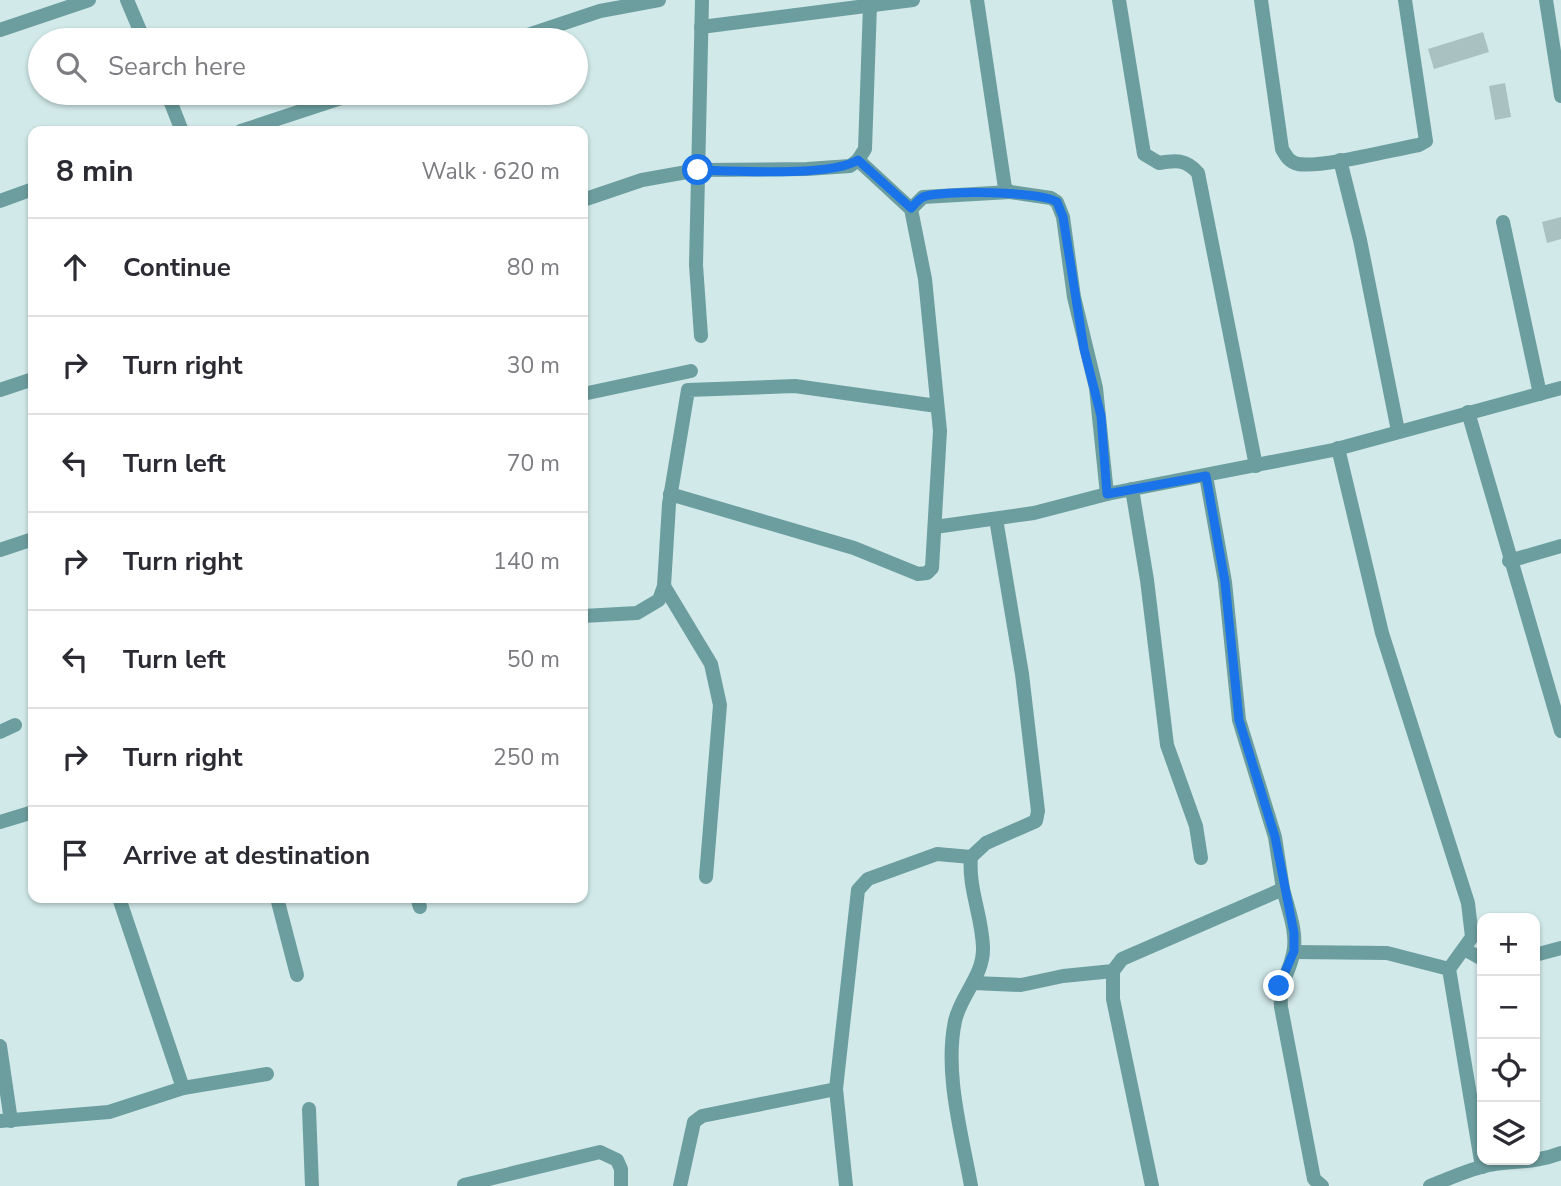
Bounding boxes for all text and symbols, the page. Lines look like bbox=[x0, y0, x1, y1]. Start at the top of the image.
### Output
search box bbox=[28, 28, 588, 105]
icon: search bbox=[52, 48, 90, 86]
text: Search here bbox=[108, 49, 246, 84]
text: 8 min bbox=[56, 151, 134, 192]
route start bbox=[682, 154, 713, 185]
text: Walk · 620 m bbox=[421, 156, 560, 187]
icon: ahead bbox=[56, 248, 94, 286]
text: Continue bbox=[123, 250, 231, 285]
text: 80 m bbox=[507, 252, 560, 283]
icon: right bbox=[56, 346, 94, 384]
text: Turn right bbox=[123, 348, 242, 383]
text: 30 m bbox=[507, 350, 560, 381]
icon: left bbox=[56, 444, 94, 482]
text: Turn left bbox=[123, 446, 226, 481]
text: 70 m bbox=[507, 448, 560, 479]
icon: right bbox=[56, 542, 94, 580]
text: Turn right bbox=[123, 544, 242, 579]
text: 140 m bbox=[493, 546, 560, 577]
icon: left bbox=[56, 640, 94, 678]
text: Turn left bbox=[123, 642, 226, 677]
text: 50 m bbox=[507, 644, 560, 675]
icon: right bbox=[56, 738, 94, 776]
text: Turn right bbox=[123, 740, 242, 775]
text: 250 m bbox=[493, 742, 560, 773]
icon: arrive bbox=[56, 836, 94, 874]
text: Arrive at destination bbox=[123, 838, 370, 873]
map controls bbox=[1477, 913, 1540, 1165]
button: + bbox=[1477, 913, 1540, 976]
route end bbox=[1263, 970, 1294, 1001]
button: − bbox=[1477, 976, 1540, 1039]
button: locate bbox=[1477, 1039, 1540, 1102]
button: layers bbox=[1477, 1102, 1540, 1165]

